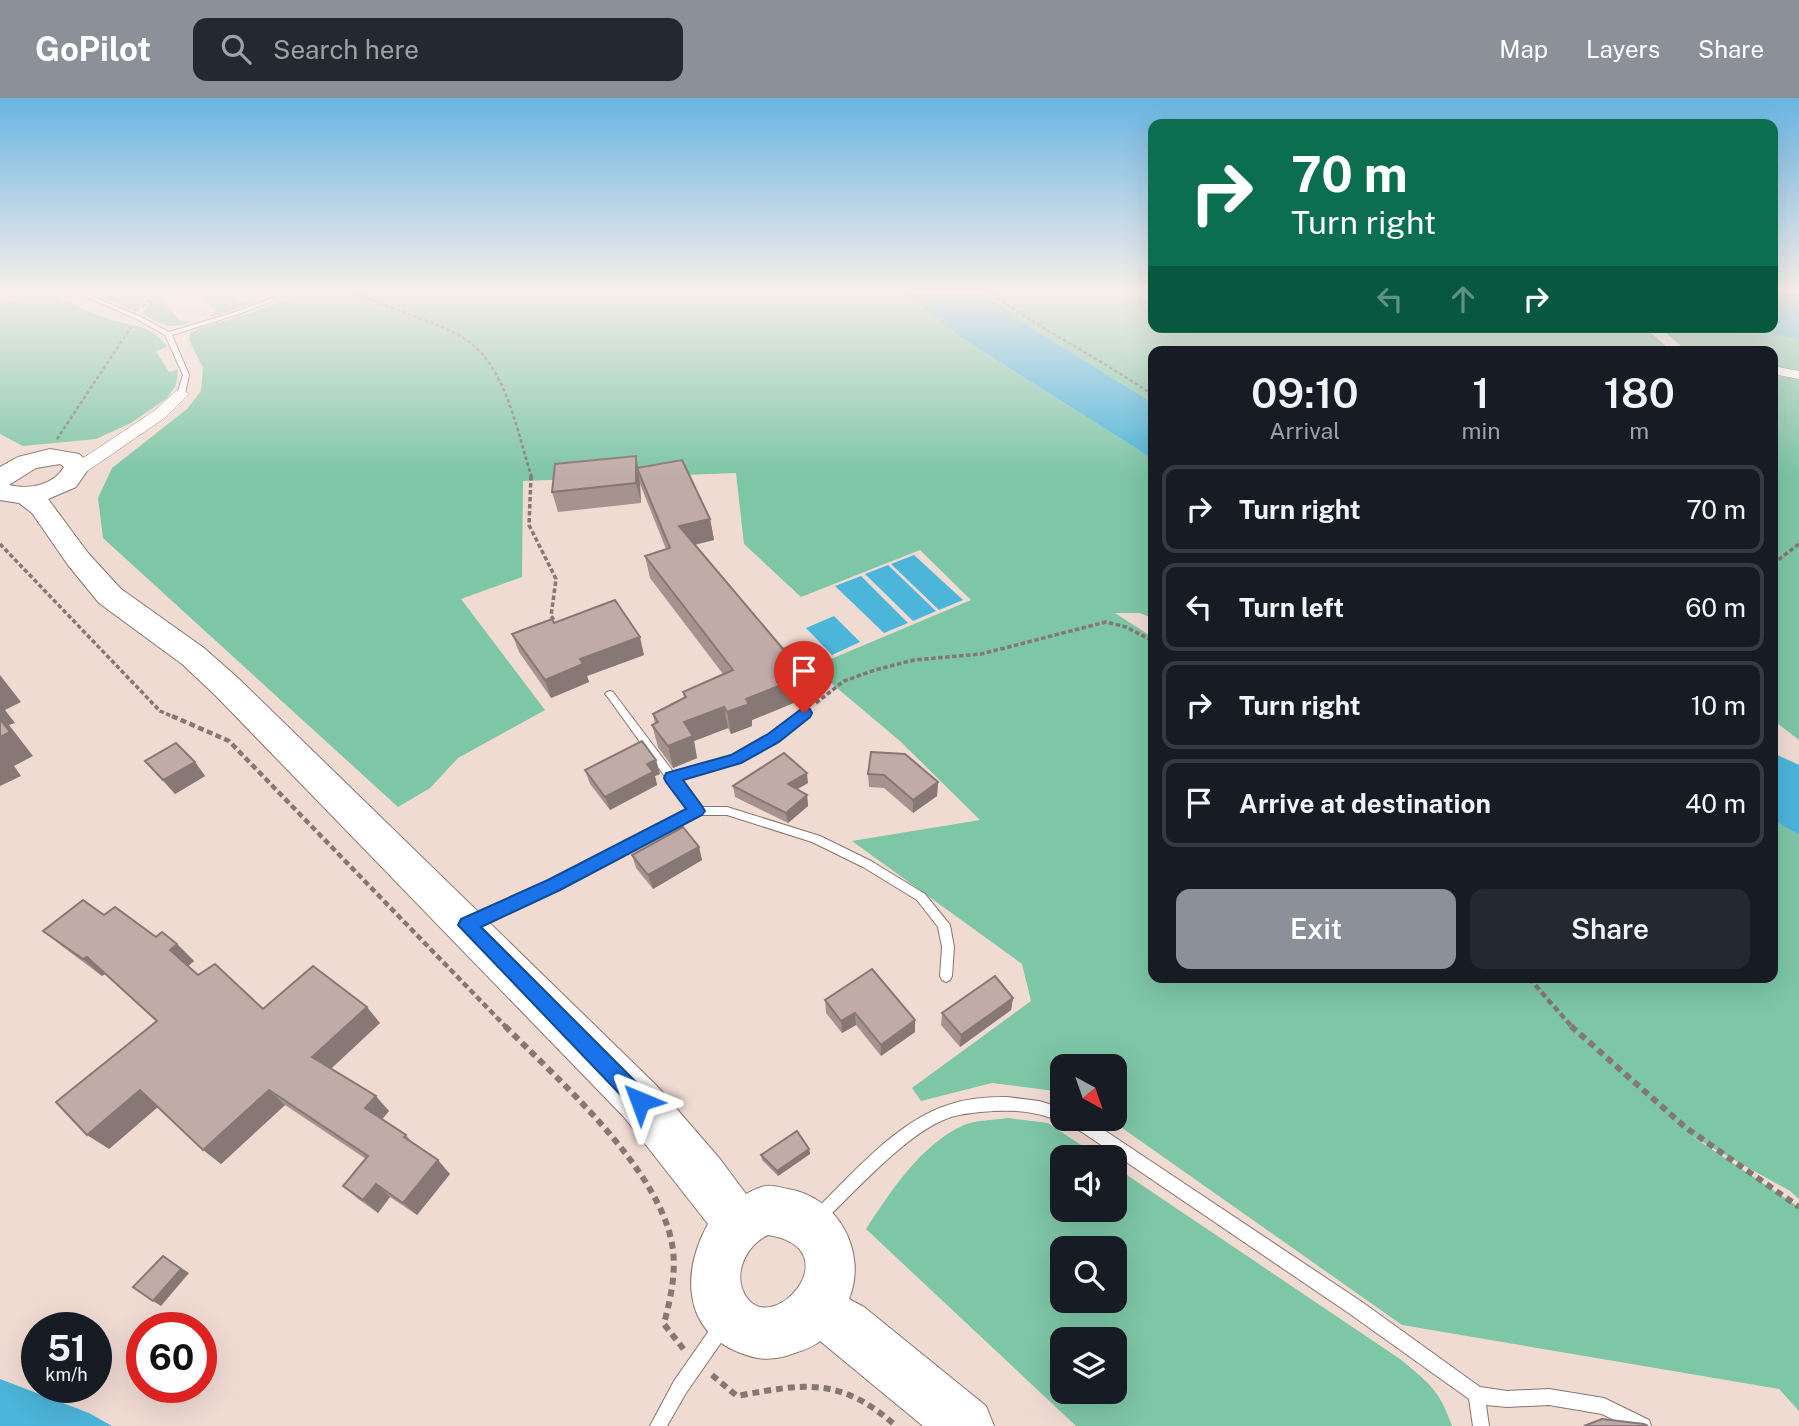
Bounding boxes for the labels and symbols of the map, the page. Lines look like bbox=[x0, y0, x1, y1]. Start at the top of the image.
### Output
pin bbox=[774, 641, 834, 713]
north arrow bbox=[1050, 1054, 1127, 1130]
position arrow bbox=[603, 1064, 677, 1138]
speed limit sign: 60 bbox=[126, 1312, 217, 1403]

